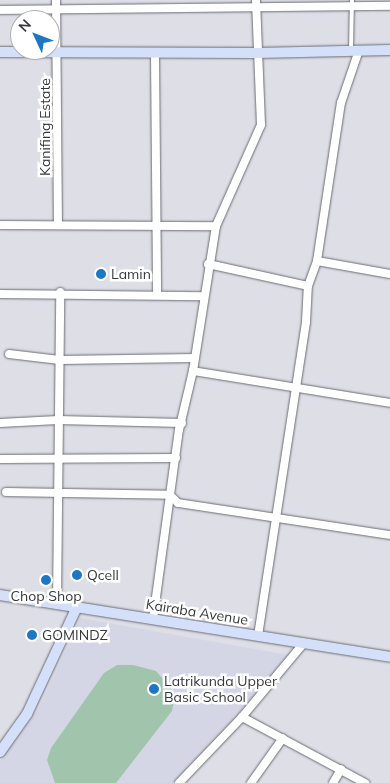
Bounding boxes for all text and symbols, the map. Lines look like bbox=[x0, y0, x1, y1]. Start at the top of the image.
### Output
north arrow bbox=[10, 10, 60, 60]
text: N bbox=[15, 15, 35, 35]
street label: Kanifing Estate bbox=[37, 78, 53, 176]
place label: Lamin bbox=[111, 266, 151, 282]
marker: Lamin bbox=[95, 268, 107, 280]
place label: Qcell bbox=[87, 567, 119, 583]
marker: Qcell bbox=[71, 569, 83, 581]
marker: Chop Shop bbox=[40, 574, 52, 586]
place label: Chop Shop bbox=[10, 588, 82, 604]
street label: Kairaba Avenue bbox=[145, 596, 249, 628]
place label: GOMINDZ bbox=[42, 627, 108, 643]
marker: GOMINDZ bbox=[26, 629, 38, 641]
place label: Latrikunda Upper Basic School bbox=[164, 673, 277, 706]
marker: Latrikunda Upper Basic School bbox=[148, 683, 160, 695]

